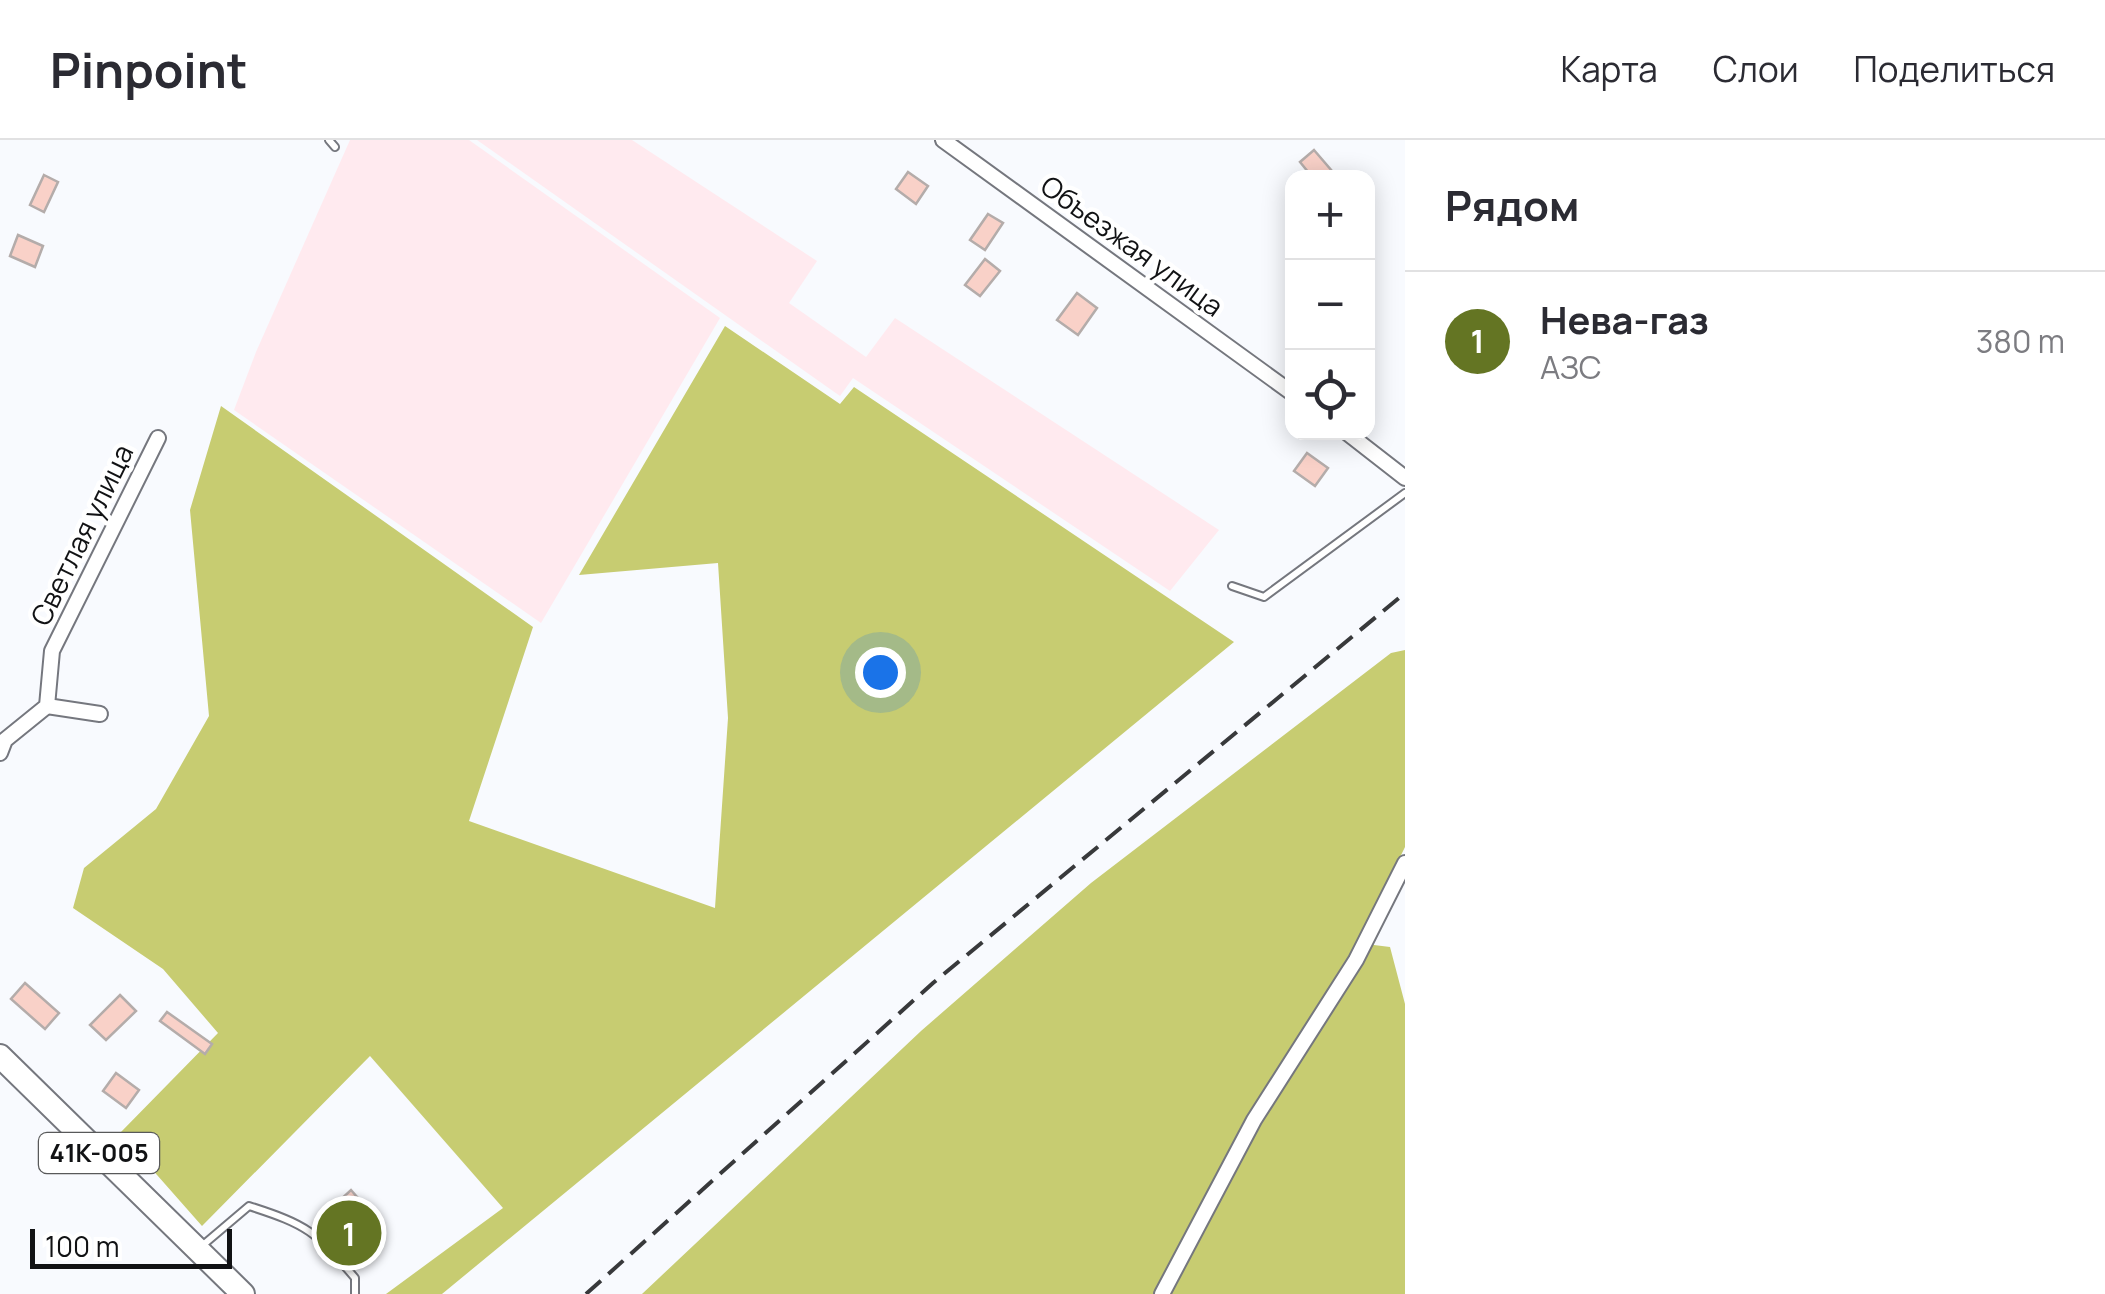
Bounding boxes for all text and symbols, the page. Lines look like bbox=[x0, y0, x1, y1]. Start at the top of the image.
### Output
text: Pinpoint bbox=[50, 37, 248, 102]
text: Карта bbox=[1560, 45, 1658, 93]
text: Слои bbox=[1713, 45, 1799, 93]
text: Поделиться bbox=[1854, 45, 2055, 93]
street label: Объезжая улица bbox=[1034, 166, 1232, 324]
map controls bbox=[1285, 170, 1375, 440]
button: + bbox=[1285, 170, 1375, 260]
text: Рядом bbox=[1445, 176, 1579, 234]
button: − bbox=[1285, 260, 1375, 350]
text: Нева-газ bbox=[1540, 293, 1709, 345]
text: 1 bbox=[1470, 319, 1485, 363]
text: 380 m bbox=[1976, 319, 2065, 363]
text: АЗС bbox=[1540, 345, 1602, 389]
button: locate bbox=[1285, 350, 1375, 440]
street label: Светлая улица bbox=[21, 438, 141, 631]
your location bbox=[855, 647, 906, 698]
road number: 41К-005 bbox=[39, 1133, 159, 1173]
pin: 1 bbox=[316, 1196, 382, 1270]
scale bar bbox=[30, 1224, 232, 1268]
text: 100 m bbox=[45, 1227, 119, 1265]

